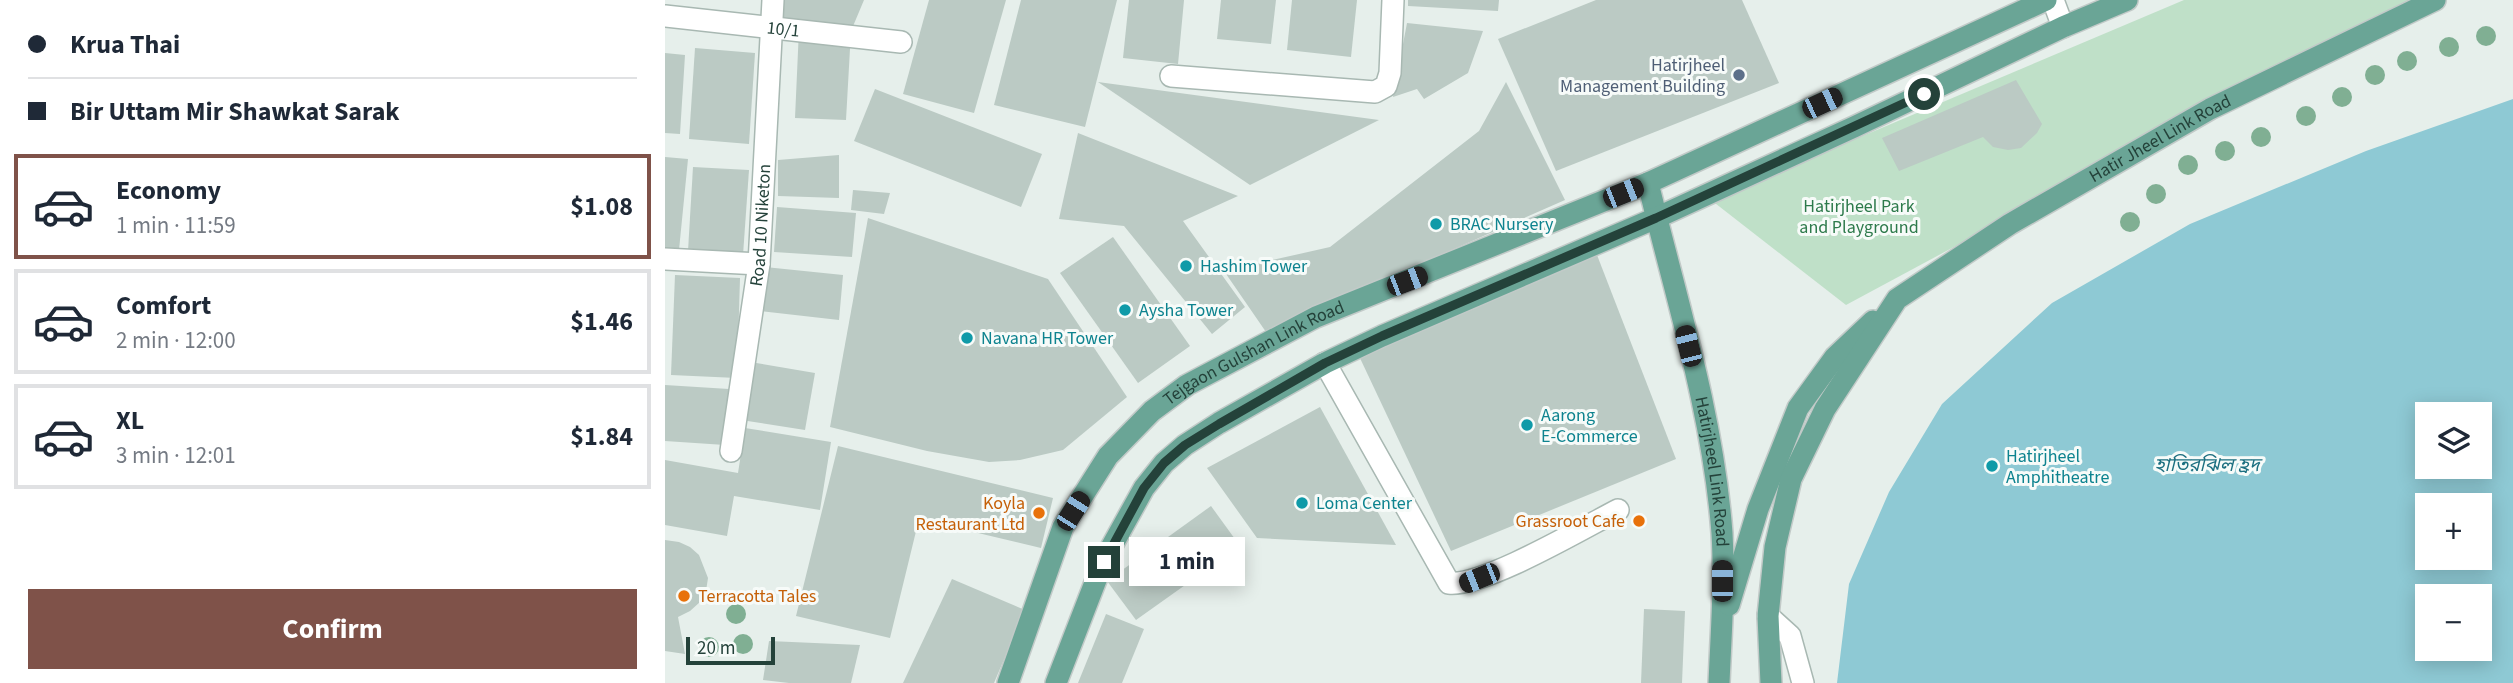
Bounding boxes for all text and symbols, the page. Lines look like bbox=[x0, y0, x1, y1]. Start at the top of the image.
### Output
street label: 10/1 bbox=[765, 15, 801, 43]
text: Krua Thai bbox=[70, 26, 180, 63]
place label: Hatirjheel Management Building bbox=[1560, 53, 1725, 99]
marker: Hatirjheel Management Building bbox=[1731, 67, 1747, 83]
route start bbox=[1908, 78, 1940, 110]
car bbox=[1799, 85, 1846, 121]
street label: Hatir Jheel Link Road bbox=[2084, 88, 2235, 189]
text: Bir Uttam Mir Shawkat Sarak bbox=[70, 93, 400, 130]
street label: Road 10 Niketon bbox=[743, 163, 777, 288]
text: Economy bbox=[116, 172, 221, 209]
icon: car bbox=[32, 175, 95, 238]
car bbox=[1600, 175, 1647, 211]
text: $1.08 bbox=[570, 188, 633, 225]
park label: Hatirjheel Park and Playground bbox=[1799, 194, 1919, 240]
text: 1 min · 11:59 bbox=[116, 209, 236, 242]
place label: BRAC Nursery bbox=[1450, 212, 1554, 237]
marker: BRAC Nursery bbox=[1428, 216, 1444, 232]
place label: Hashim Tower bbox=[1200, 254, 1308, 279]
marker: Hashim Tower bbox=[1178, 258, 1194, 274]
car bbox=[1384, 264, 1431, 298]
text: Comfort bbox=[116, 287, 211, 324]
icon: car bbox=[32, 290, 95, 353]
street label: Tejgaon Gulshan Link Road bbox=[1158, 294, 1348, 411]
place label: Aysha Tower bbox=[1139, 298, 1234, 323]
marker: Aysha Tower bbox=[1117, 302, 1133, 318]
text: $1.46 bbox=[570, 303, 633, 340]
car bbox=[1673, 323, 1704, 369]
text: 2 min · 12:00 bbox=[116, 324, 236, 357]
place label: Navana HR Tower bbox=[981, 326, 1114, 351]
marker: Navana HR Tower bbox=[959, 330, 975, 346]
street label: Hatirjheel Link Road bbox=[1689, 394, 1735, 547]
text: XL bbox=[116, 402, 144, 439]
map controls bbox=[2415, 402, 2492, 661]
button: layers bbox=[2415, 402, 2492, 479]
place label: Aarong E-Commerce bbox=[1541, 403, 1638, 449]
icon: car bbox=[32, 405, 95, 468]
marker: Aarong E-Commerce bbox=[1519, 417, 1535, 433]
text: $1.84 bbox=[570, 418, 633, 455]
text: 3 min · 12:01 bbox=[116, 439, 236, 472]
place label: Hatirjheel Amphitheatre bbox=[2006, 444, 2109, 490]
water label: হাতিরঝিল হ্রদ bbox=[2154, 452, 2263, 479]
marker: Hatirjheel Amphitheatre bbox=[1984, 458, 2000, 474]
car bbox=[1053, 488, 1094, 534]
place label: Koyla Restaurant Ltd bbox=[916, 491, 1025, 537]
place label: Loma Center bbox=[1316, 491, 1413, 516]
button: + bbox=[2415, 493, 2492, 570]
marker: Loma Center bbox=[1294, 495, 1310, 511]
marker: Koyla Restaurant Ltd bbox=[1031, 505, 1047, 521]
place label: Grassroot Cafe bbox=[1516, 509, 1625, 534]
marker: Grassroot Cafe bbox=[1631, 513, 1647, 529]
callout: 1 min bbox=[1129, 538, 1244, 586]
text: 1 min bbox=[1159, 545, 1215, 578]
route end bbox=[1088, 546, 1120, 578]
car bbox=[1456, 560, 1503, 596]
car bbox=[1712, 560, 1733, 602]
place label: Terracotta Tales bbox=[698, 584, 816, 609]
button: − bbox=[2415, 584, 2492, 661]
marker: Terracotta Tales bbox=[676, 588, 692, 604]
button: Confirm bbox=[28, 589, 637, 669]
scale bar bbox=[686, 634, 775, 666]
text: 20 m bbox=[697, 635, 735, 662]

